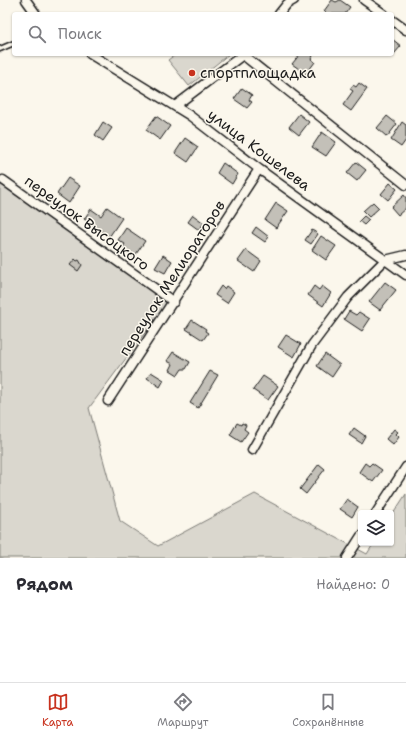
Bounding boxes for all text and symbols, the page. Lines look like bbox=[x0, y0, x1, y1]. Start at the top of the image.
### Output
search box bbox=[12, 12, 394, 56]
icon: search bbox=[26, 23, 48, 45]
text: Поиск bbox=[58, 24, 102, 44]
place label: спортплощадка bbox=[200, 63, 316, 83]
marker: спортплощадка bbox=[187, 68, 197, 78]
street label: улица Кошелева bbox=[203, 105, 315, 196]
street label: переулок Высоцкого bbox=[21, 171, 153, 275]
street label: переулок Мелиораторов bbox=[114, 196, 230, 360]
map controls bbox=[358, 510, 394, 546]
button: layers bbox=[358, 510, 394, 546]
text: Рядом bbox=[16, 573, 73, 595]
text: Найдено: 0 bbox=[316, 576, 390, 593]
tab: Карта bbox=[42, 691, 73, 730]
tab: Маршрут bbox=[157, 691, 208, 730]
tab: Сохранённые bbox=[292, 691, 364, 730]

